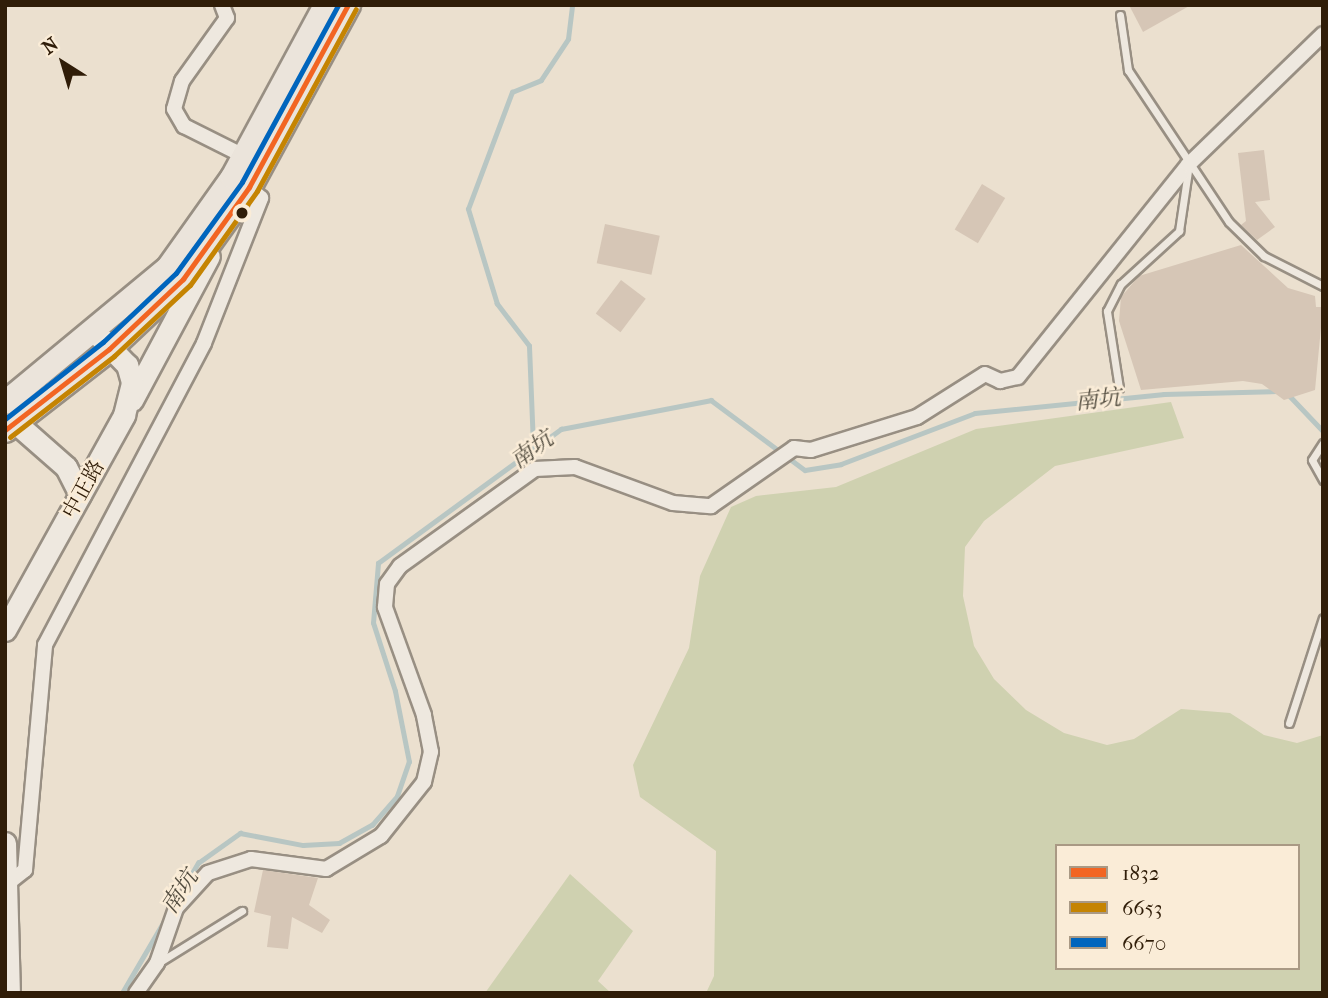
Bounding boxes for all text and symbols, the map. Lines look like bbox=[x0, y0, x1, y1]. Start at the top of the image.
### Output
north arrow bbox=[28, 28, 98, 98]
text: N bbox=[38, 33, 63, 59]
unlabelled marker bbox=[235, 206, 249, 220]
water label: 南坑 bbox=[1074, 384, 1122, 416]
water label: 南坑 bbox=[505, 425, 559, 475]
street label: 中正路 bbox=[57, 455, 109, 523]
legend bbox=[1055, 844, 1300, 970]
text: 1832 bbox=[1122, 861, 1159, 885]
water label: 南坑 bbox=[156, 865, 204, 919]
text: 6653 bbox=[1122, 896, 1162, 920]
text: 6670 bbox=[1122, 931, 1166, 955]

